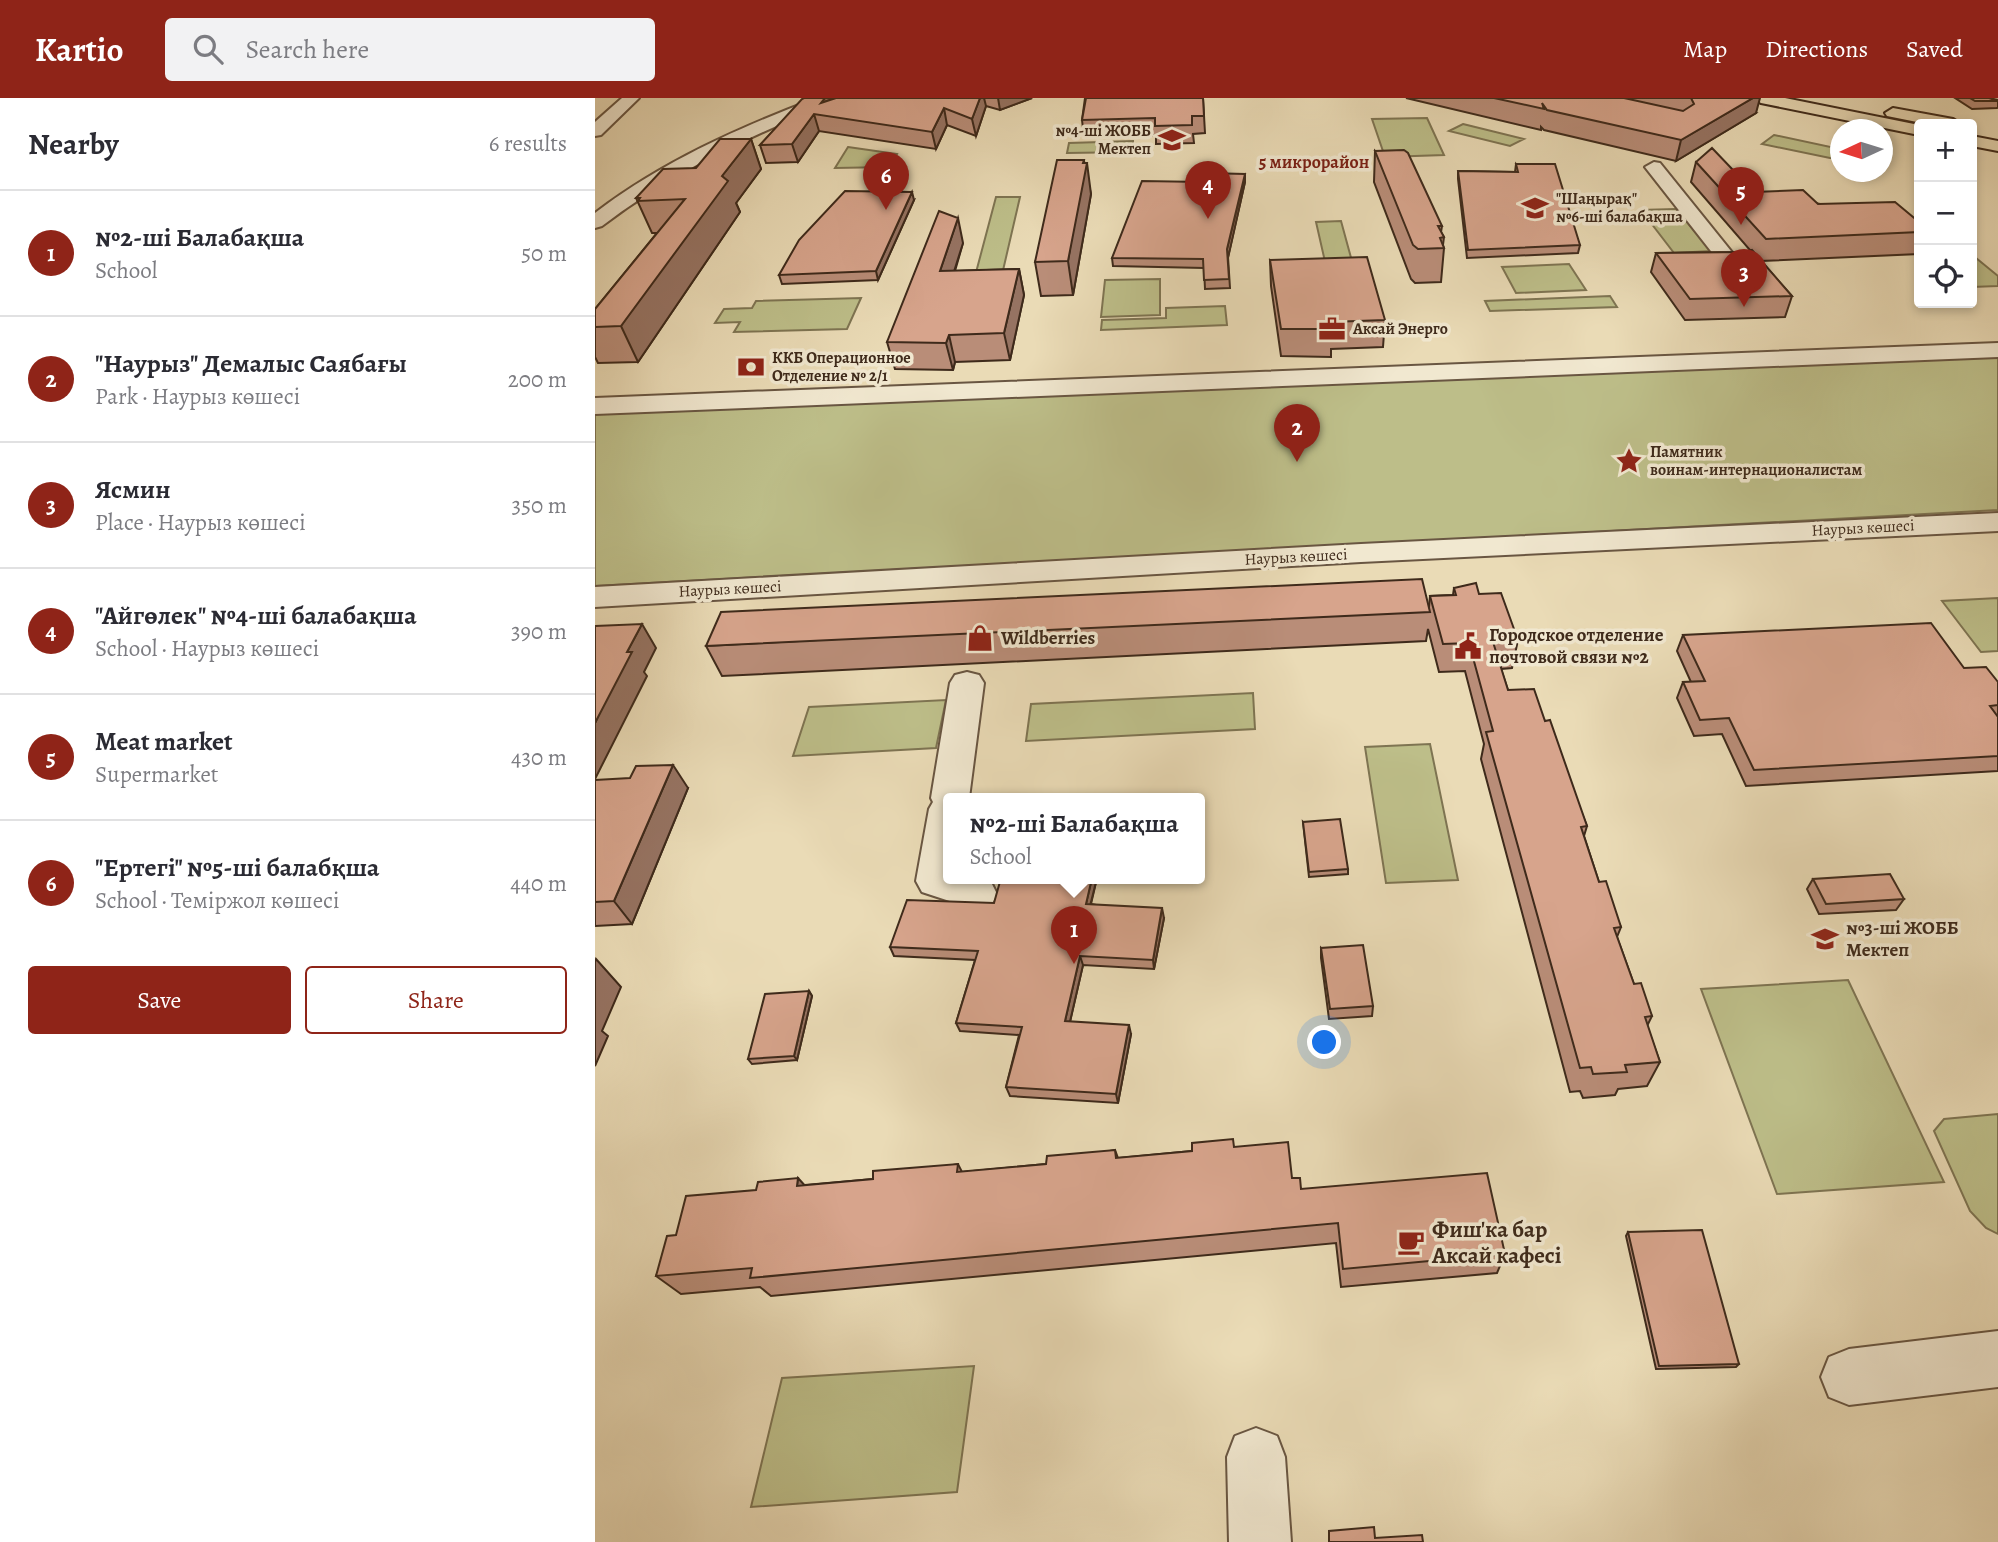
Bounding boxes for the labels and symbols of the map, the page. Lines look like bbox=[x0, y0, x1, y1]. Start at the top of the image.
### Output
north arrow bbox=[1830, 119, 1893, 182]
place label: №4-ші ЖОББ Мектеп bbox=[1055, 120, 1151, 160]
school or university icon: №4-ші ЖОББ Мектеп bbox=[1157, 125, 1187, 155]
district label: 5 микрорайон bbox=[1259, 150, 1369, 174]
pin: 6 bbox=[863, 152, 909, 210]
pin: 4 bbox=[1185, 161, 1231, 219]
pin: 5 bbox=[1718, 167, 1764, 225]
place label: "Шаңырақ" №6-ші балабақша bbox=[1556, 188, 1683, 228]
school or university icon: "Шаңырақ" №6-ші балабақша bbox=[1520, 193, 1550, 223]
pin: 3 bbox=[1721, 249, 1767, 307]
office icon: Аксай Энерго bbox=[1317, 314, 1347, 344]
place label: Аксай Энерго bbox=[1352, 318, 1448, 340]
place label: ККБ Операционное Отделение № 2/1 bbox=[772, 347, 911, 387]
bank icon: ККБ Операционное Отделение № 2/1 bbox=[736, 352, 766, 382]
pin: 2 bbox=[1274, 404, 1320, 462]
place label: Памятник воинам-интернационалистам bbox=[1650, 441, 1862, 481]
place icon: Памятник воинам-интернационалистам bbox=[1614, 446, 1644, 476]
street label: Наурыз көшесі bbox=[1811, 514, 1915, 542]
street label: Наурыз көшесі bbox=[1244, 543, 1348, 571]
street label: Наурыз көшесі bbox=[678, 575, 782, 603]
place label: Городское отделение почтовой связи №2 bbox=[1489, 622, 1664, 670]
shop icon: Wildberries bbox=[965, 623, 995, 653]
place label: Wildberries bbox=[1000, 625, 1096, 651]
public building icon: Городское отделение почтовой связи №2 bbox=[1453, 631, 1483, 661]
pin: 1 bbox=[1051, 906, 1097, 964]
place label: №3-ші ЖОББ Мектеп bbox=[1846, 915, 1959, 963]
school or university icon: №3-ші ЖОББ Мектеп bbox=[1810, 924, 1840, 954]
your location bbox=[1307, 1025, 1341, 1059]
place label: Фиш'ка бар Аксай кафесi bbox=[1431, 1214, 1562, 1271]
cafe icon: Фиш'ка бар Аксай кафесi bbox=[1396, 1227, 1426, 1257]

